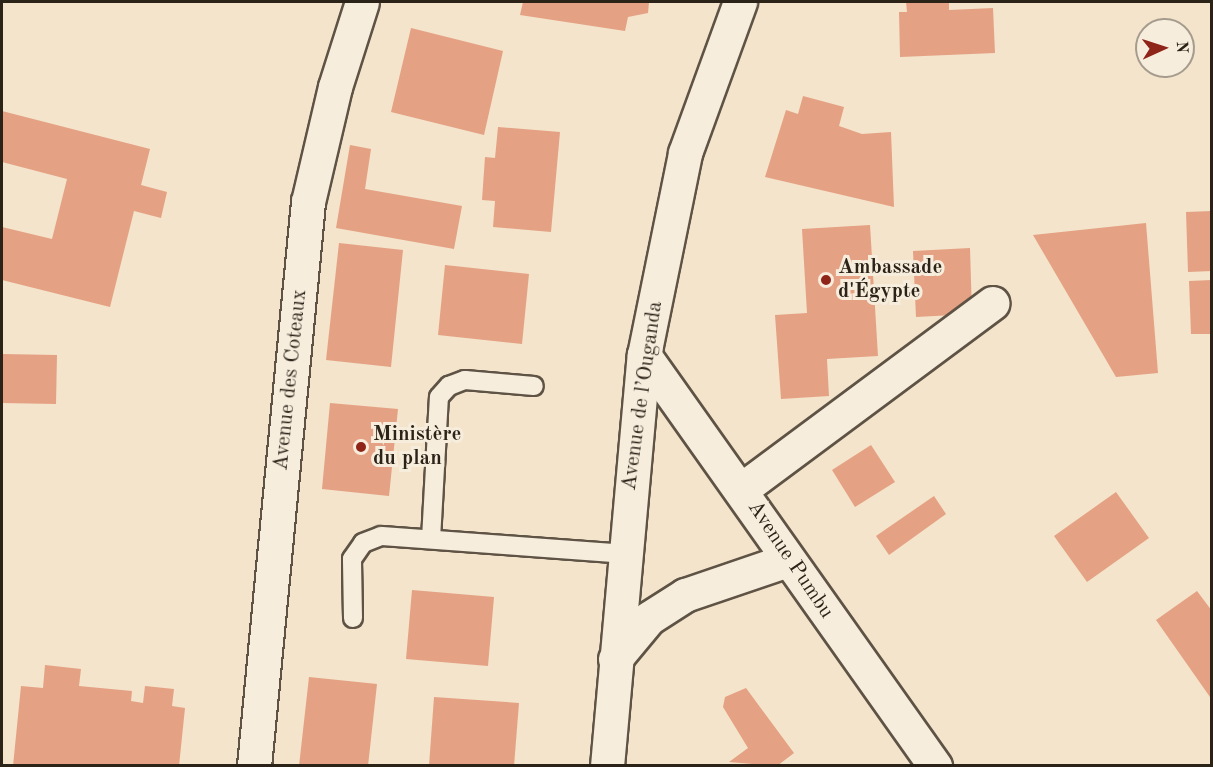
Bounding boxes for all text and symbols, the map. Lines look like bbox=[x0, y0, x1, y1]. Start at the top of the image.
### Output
north arrow bbox=[1135, 18, 1195, 78]
text: N bbox=[1173, 41, 1189, 54]
place label: Ambassade d'Égypte bbox=[838, 255, 942, 305]
marker: Ambassade d'Égypte bbox=[819, 273, 833, 287]
street label: Avenue des Coteaux bbox=[269, 288, 313, 472]
street label: Avenue de l’Ouganda bbox=[617, 300, 669, 492]
place label: Ministère du plan bbox=[373, 422, 461, 472]
marker: Ministère du plan bbox=[354, 440, 368, 454]
street label: Avenue Pumbu bbox=[741, 496, 839, 624]

